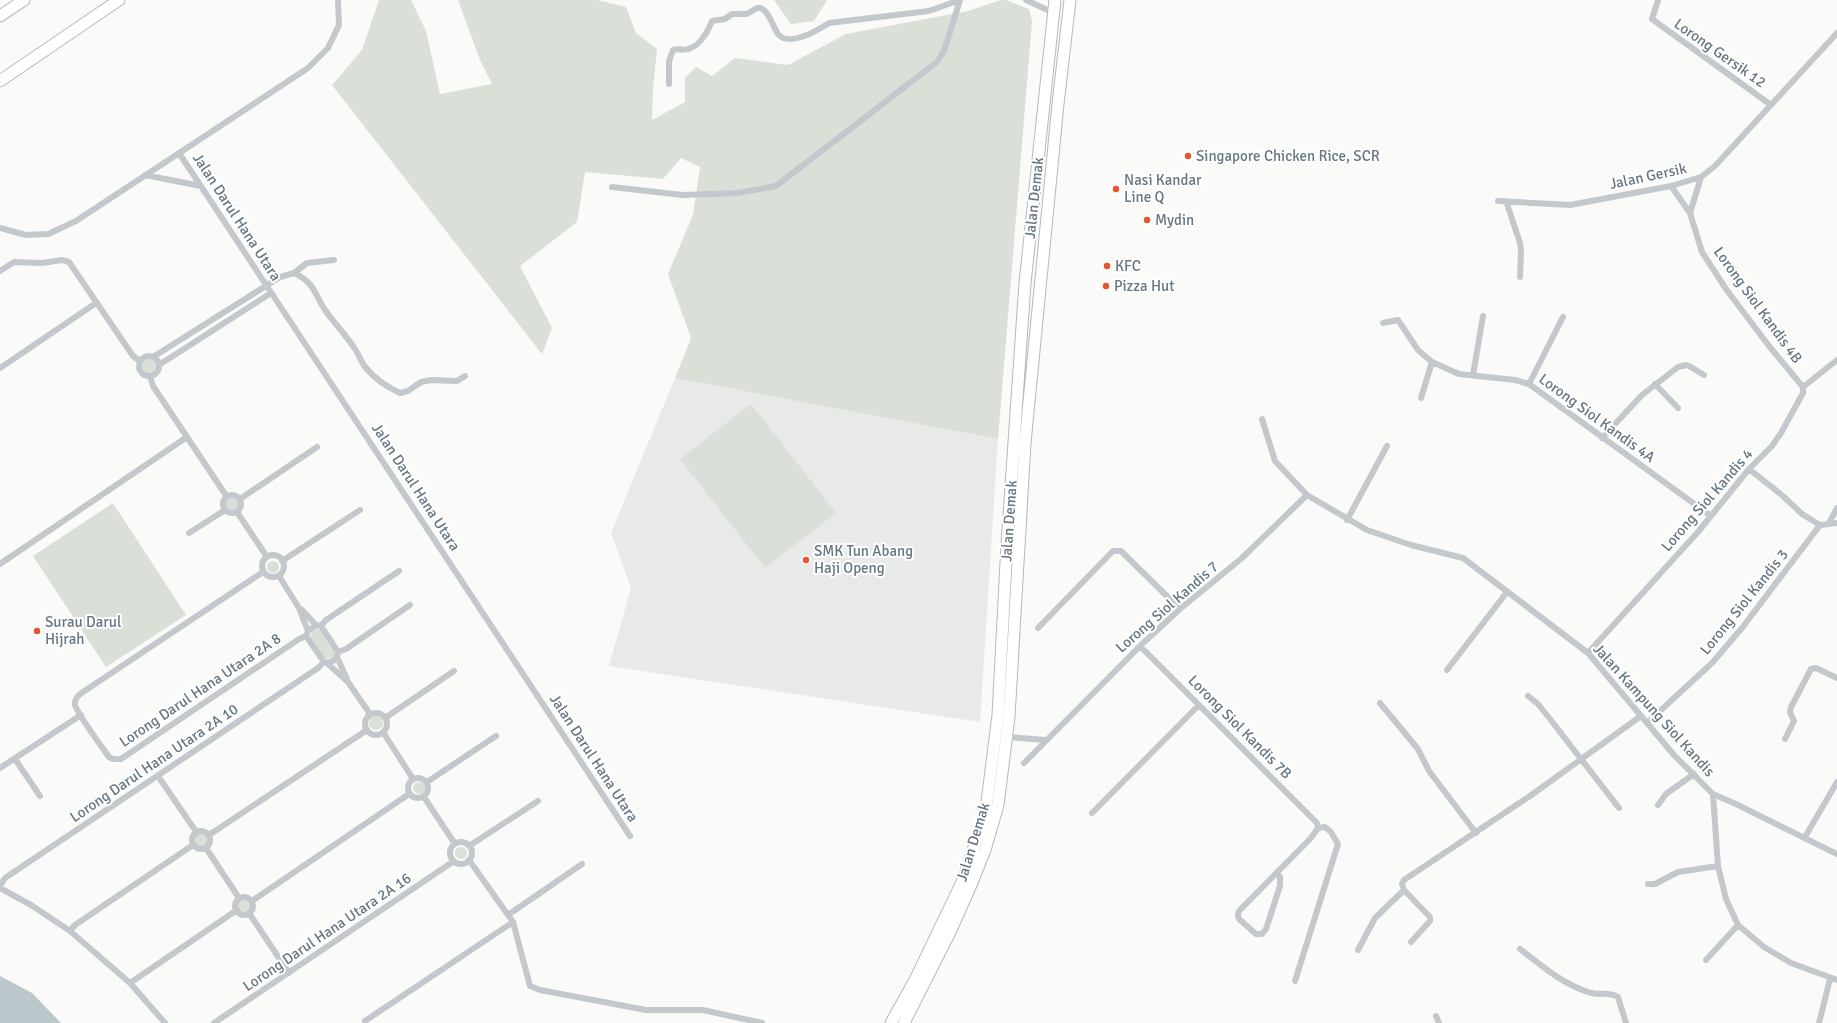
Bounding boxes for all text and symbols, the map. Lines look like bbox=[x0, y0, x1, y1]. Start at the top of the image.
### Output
street label: Lorong Gersik 12 bbox=[1671, 15, 1769, 91]
place label: Singapore Chicken Rice, SCR bbox=[1196, 147, 1380, 165]
street label: Jalan Darul Hana Utara bbox=[189, 150, 285, 284]
marker: Singapore Chicken Rice, SCR bbox=[1183, 151, 1193, 161]
street label: Jalan Demak bbox=[1021, 156, 1047, 240]
street label: Jalan Gersik bbox=[1608, 159, 1689, 193]
place label: Nasi Kandar Line Q bbox=[1124, 171, 1202, 206]
marker: Nasi Kandar Line Q bbox=[1111, 184, 1121, 194]
place label: Mydin bbox=[1155, 211, 1194, 229]
marker: Mydin bbox=[1142, 215, 1152, 225]
street label: Lorong Siol Kandis 4B bbox=[1710, 243, 1806, 367]
place label: KFC bbox=[1115, 257, 1141, 275]
marker: KFC bbox=[1102, 261, 1112, 271]
place label: Pizza Hut bbox=[1114, 277, 1174, 295]
marker: Pizza Hut bbox=[1101, 281, 1111, 291]
street label: Lorong Siol Kandis 4A bbox=[1535, 370, 1659, 466]
street label: Jalan Darul Hana Utara bbox=[368, 420, 464, 554]
street label: Lorong Siol Kandis 4 bbox=[1657, 445, 1757, 555]
street label: Jalan Demak bbox=[997, 479, 1021, 562]
place label: SMK Tun Abang Haji Openg bbox=[814, 542, 913, 577]
street label: Lorong Siol Kandis 3 bbox=[1696, 546, 1792, 658]
marker: SMK Tun Abang Haji Openg bbox=[801, 555, 811, 565]
street label: Lorong Siol Kandis 7 bbox=[1112, 557, 1222, 657]
place label: Surau Darul Hijrah bbox=[45, 613, 121, 648]
marker: Surau Darul Hijrah bbox=[32, 626, 42, 636]
street label: Lorong Darul Hana Utara 2A 8 bbox=[116, 629, 284, 751]
street label: Jalan Kampung Siol Kandis bbox=[1590, 640, 1719, 780]
street label: Lorong Siol Kandis 7B bbox=[1184, 671, 1296, 783]
street label: Jalan Darul Hana Utara bbox=[546, 691, 642, 825]
street label: Lorong Darul Hana Utara 2A 10 bbox=[66, 700, 242, 826]
street label: Jalan Demak bbox=[952, 800, 994, 884]
street label: Lorong Darul Hana Utara 2A 16 bbox=[239, 869, 415, 995]

